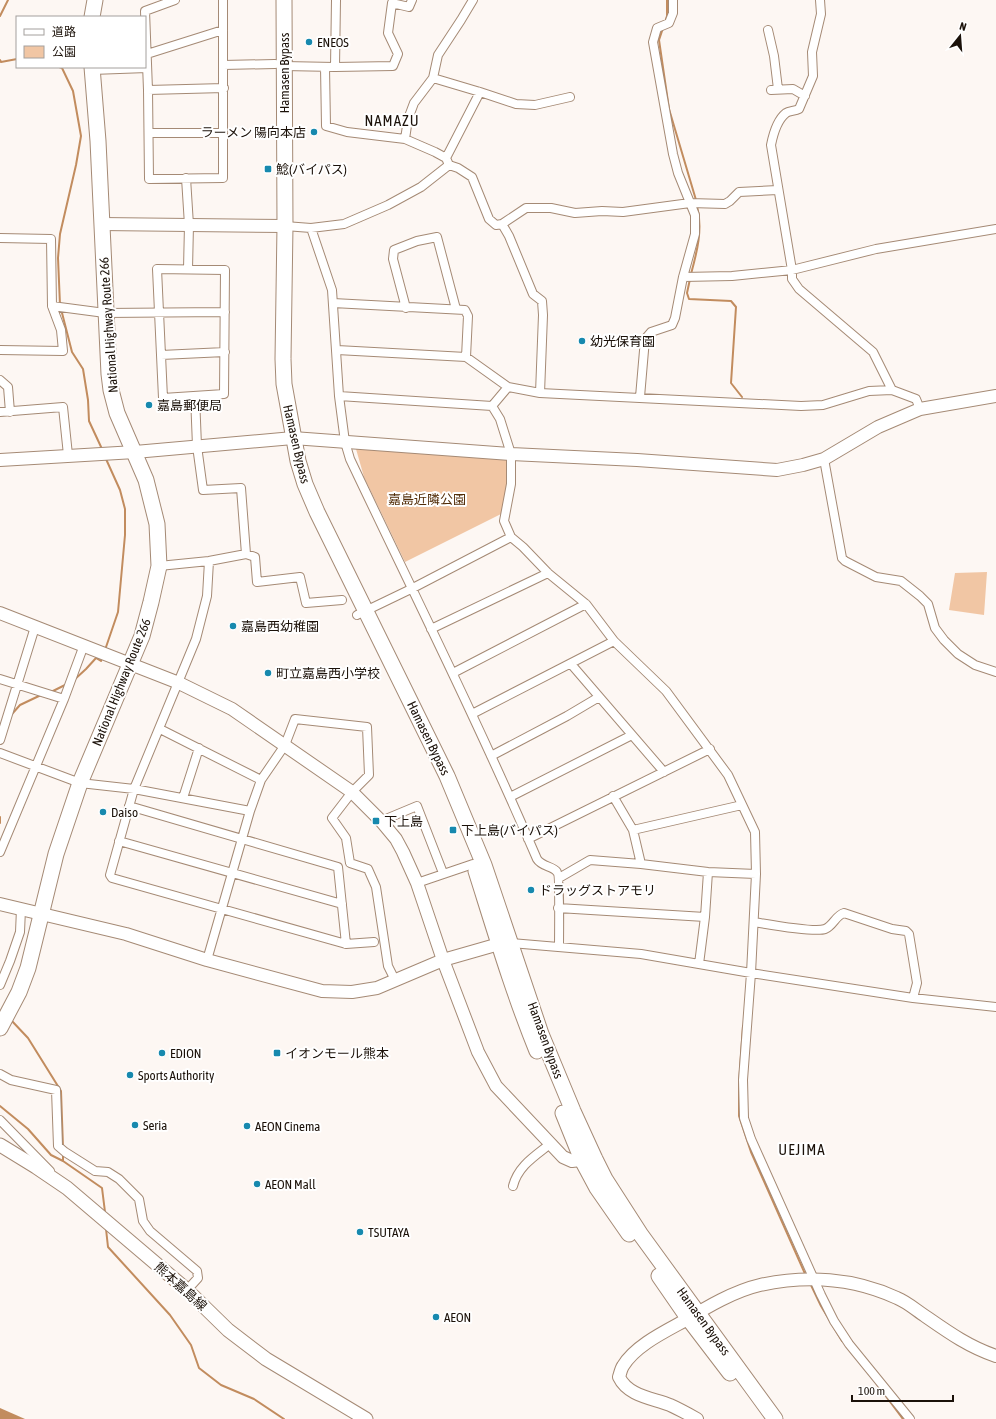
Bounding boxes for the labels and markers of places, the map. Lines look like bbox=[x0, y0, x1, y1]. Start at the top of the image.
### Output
place label: ENEOS bbox=[317, 35, 349, 50]
marker: ENEOS bbox=[304, 37, 314, 47]
place label: ラーメン 陽向本店 bbox=[201, 125, 306, 140]
marker: ラーメン 陽向本店 bbox=[309, 127, 319, 137]
place label: 鯰(バイパス) bbox=[276, 162, 347, 177]
marker: 鯰(バイパス) bbox=[263, 164, 273, 174]
place label: 幼光保育園 bbox=[590, 334, 655, 349]
marker: 幼光保育園 bbox=[577, 336, 587, 346]
place label: 嘉島郵便局 bbox=[157, 398, 222, 413]
marker: 嘉島郵便局 bbox=[144, 400, 154, 410]
place label: 嘉島西幼稚園 bbox=[241, 619, 319, 634]
marker: 嘉島西幼稚園 bbox=[228, 621, 238, 631]
place label: 町立嘉島西小学校 bbox=[276, 666, 380, 681]
marker: 町立嘉島西小学校 bbox=[263, 668, 273, 678]
place label: Daiso bbox=[111, 805, 138, 820]
marker: Daiso bbox=[98, 807, 108, 817]
place label: 下上島 bbox=[384, 814, 423, 829]
marker: 下上島 bbox=[371, 816, 381, 826]
place label: 下上島(バイパス) bbox=[461, 823, 558, 838]
marker: 下上島(バイパス) bbox=[448, 825, 458, 835]
place label: ドラッグストアモリ bbox=[539, 883, 656, 898]
marker: ドラッグストアモリ bbox=[526, 885, 536, 895]
place label: EDION bbox=[170, 1046, 201, 1061]
place label: イオンモール熊本 bbox=[285, 1046, 389, 1061]
marker: EDION bbox=[157, 1048, 167, 1058]
marker: イオンモール熊本 bbox=[272, 1048, 282, 1058]
place label: Sports Authority bbox=[138, 1068, 215, 1083]
marker: Sports Authority bbox=[125, 1070, 135, 1080]
place label: Seria bbox=[143, 1118, 167, 1133]
place label: AEON Cinema bbox=[255, 1119, 320, 1134]
marker: Seria bbox=[130, 1120, 140, 1130]
marker: AEON Cinema bbox=[242, 1121, 252, 1131]
place label: AEON Mall bbox=[265, 1177, 316, 1192]
marker: AEON Mall bbox=[252, 1179, 262, 1189]
place label: TSUTAYA bbox=[368, 1225, 410, 1240]
marker: TSUTAYA bbox=[355, 1227, 365, 1237]
place label: AEON bbox=[444, 1310, 471, 1325]
marker: AEON bbox=[431, 1312, 441, 1322]

